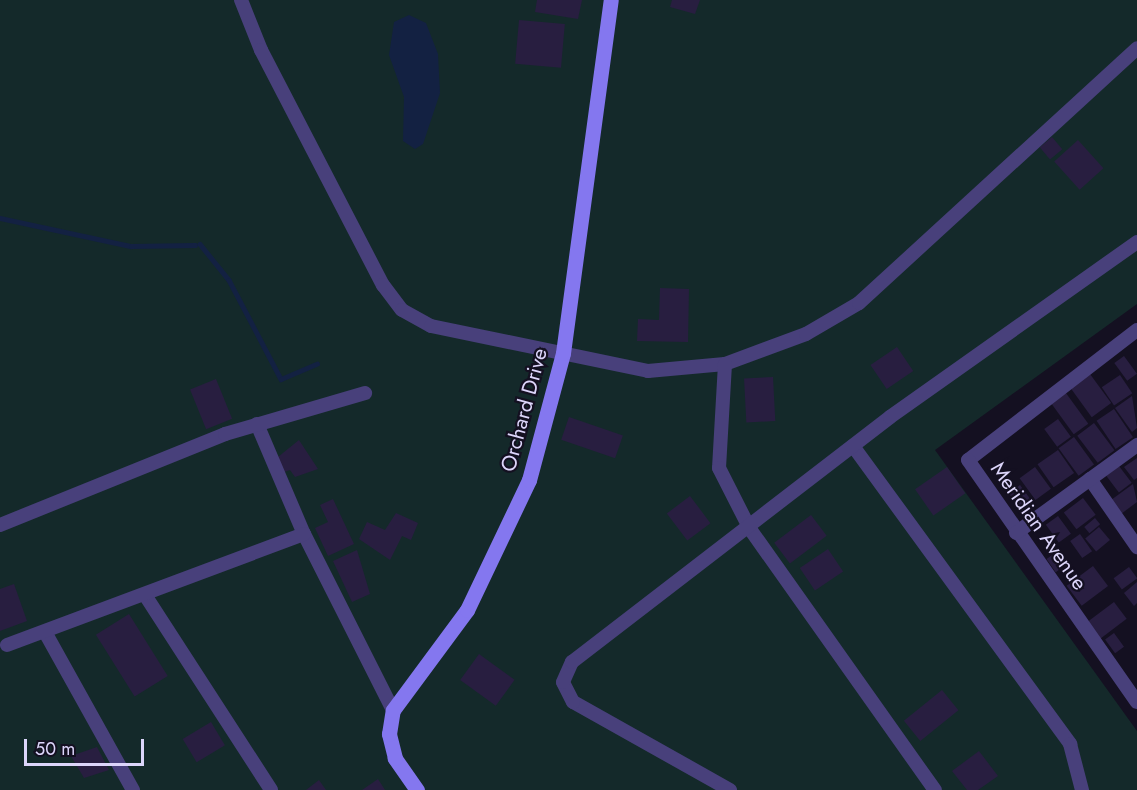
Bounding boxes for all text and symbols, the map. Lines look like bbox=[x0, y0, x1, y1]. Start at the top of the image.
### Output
street label: Orchard Drive bbox=[495, 346, 553, 474]
street label: Meridian Avenue bbox=[985, 457, 1093, 595]
scale bar bbox=[27, 727, 147, 765]
text: 50 m bbox=[35, 736, 75, 762]

